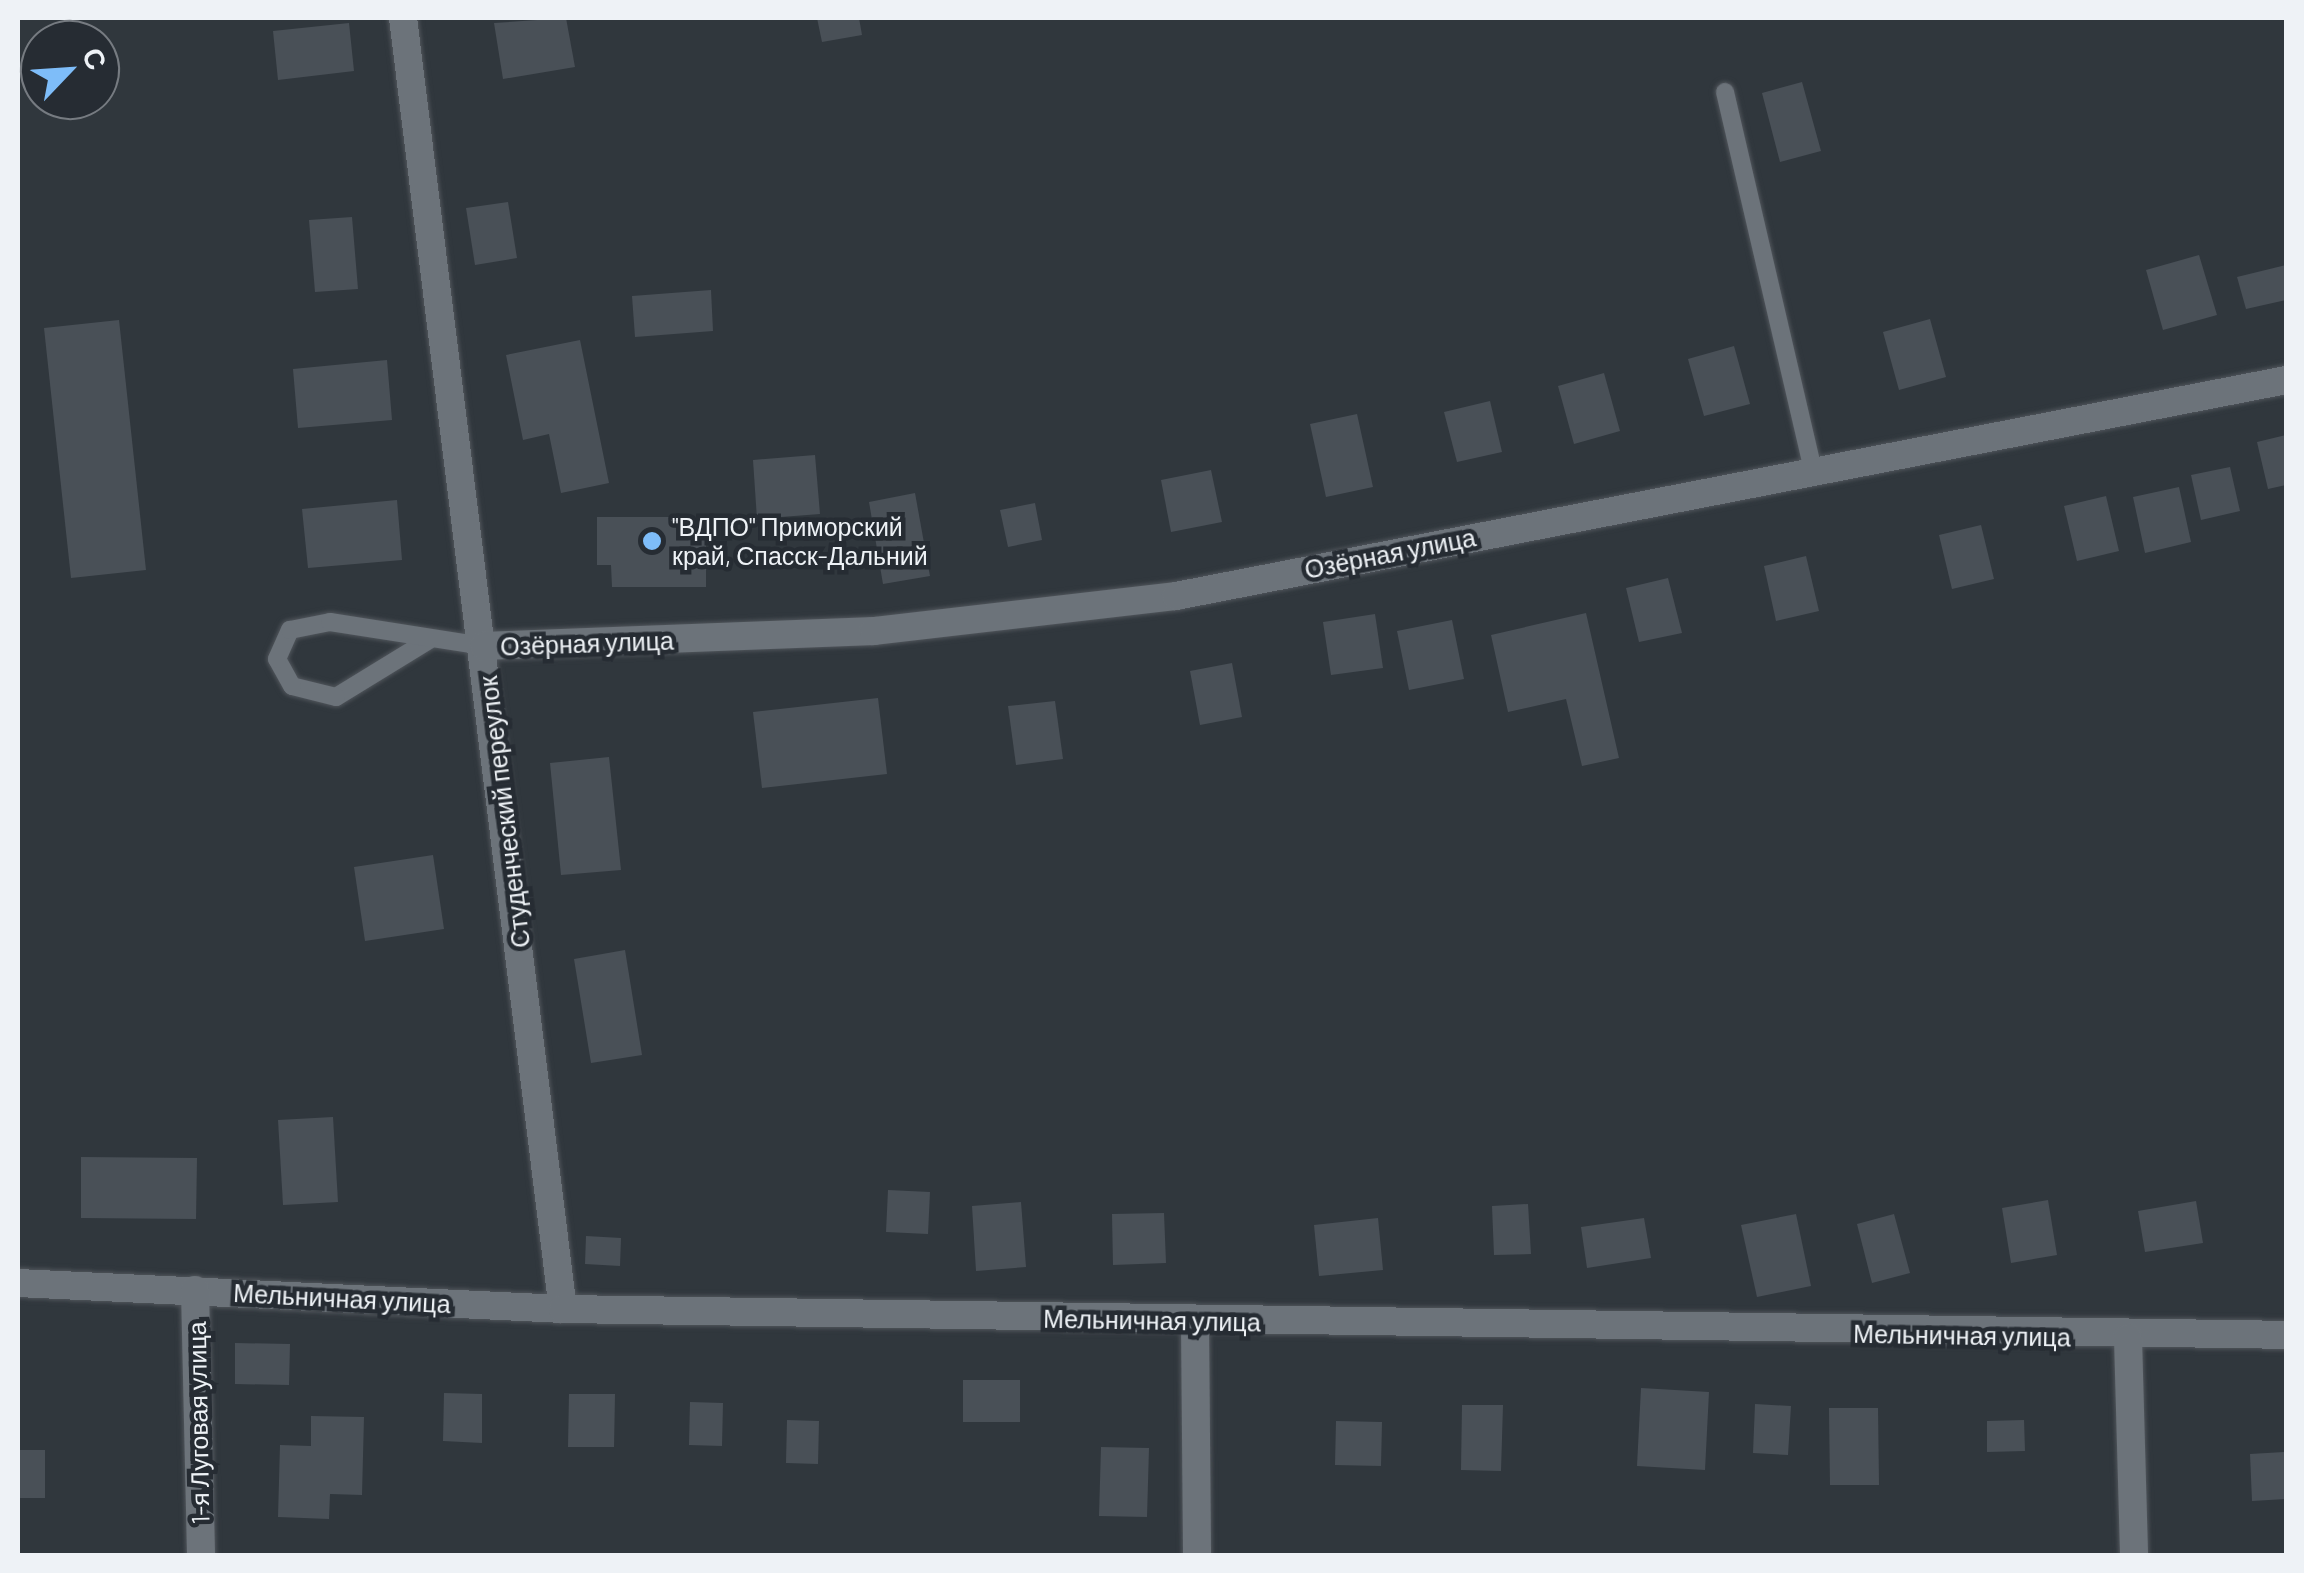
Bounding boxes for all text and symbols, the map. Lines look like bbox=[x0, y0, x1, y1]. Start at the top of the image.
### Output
north arrow bbox=[20, 20, 120, 120]
text: С bbox=[76, 42, 115, 75]
place label: "ВДПО" Приморский край, Спасск-Дальний bbox=[672, 512, 928, 571]
street label: Озёрная улица bbox=[1302, 522, 1478, 584]
marker: "ВДПО" Приморский край, Спасск-Дальний bbox=[641, 530, 663, 552]
street label: Озёрная улица bbox=[500, 625, 674, 661]
street label: Студенческий переулок bbox=[472, 674, 536, 950]
street label: Мельничная улица bbox=[233, 1277, 451, 1319]
street label: Мельничная улица bbox=[1043, 1303, 1261, 1337]
street label: Мельничная улица bbox=[1853, 1318, 2071, 1352]
street label: 1-я Луговая улица bbox=[181, 1321, 215, 1525]

